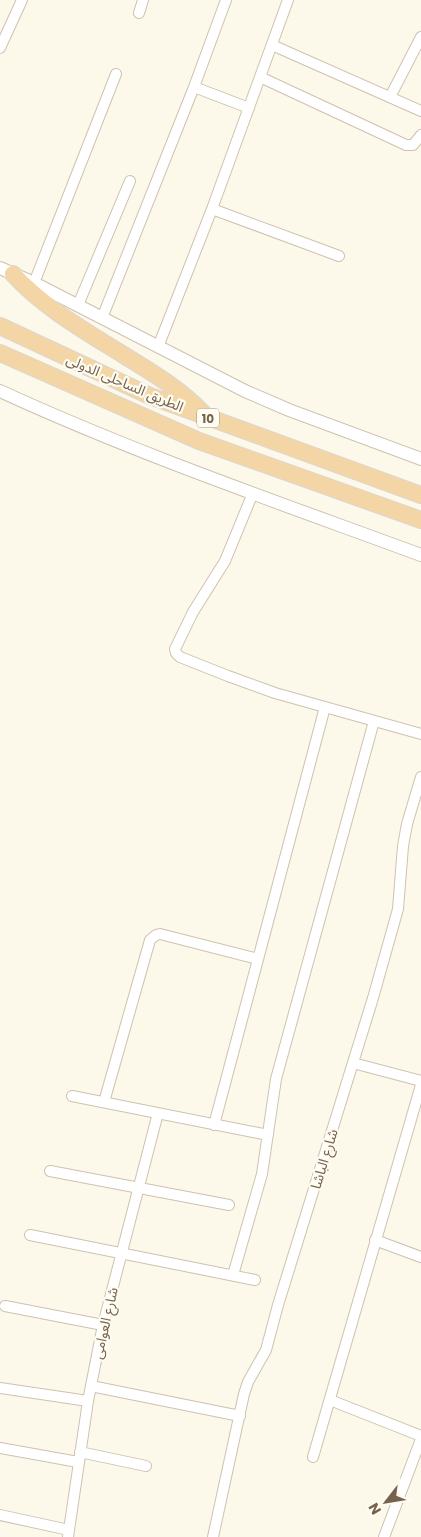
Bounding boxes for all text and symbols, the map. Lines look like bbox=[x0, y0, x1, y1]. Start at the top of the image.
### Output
street label: الطريق الساحلى الدولى bbox=[63, 349, 187, 417]
road number: 10 bbox=[197, 408, 219, 428]
street label: شارع الباشا bbox=[305, 1126, 344, 1192]
street label: شارع العوامى bbox=[87, 1285, 124, 1361]
north arrow bbox=[361, 1477, 411, 1527]
text: N bbox=[364, 1499, 386, 1518]

